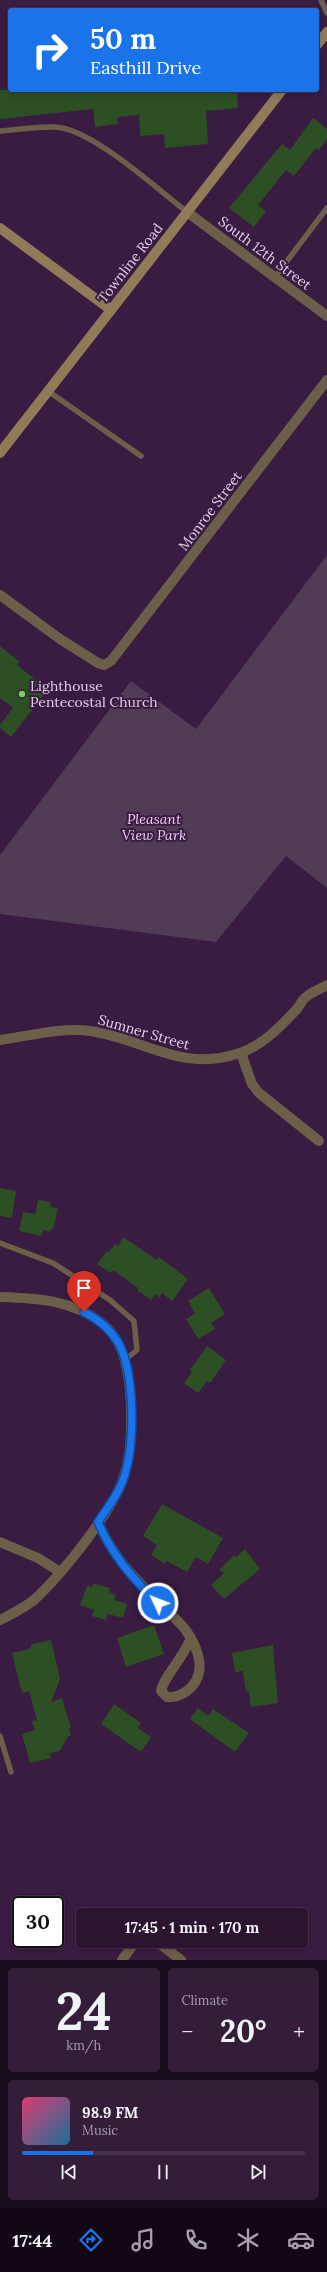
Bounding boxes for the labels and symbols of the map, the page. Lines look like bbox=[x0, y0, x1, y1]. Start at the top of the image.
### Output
street label: South 12th Street bbox=[215, 212, 316, 294]
street label: Townline Road bbox=[93, 220, 167, 306]
street label: Monroe Street bbox=[174, 467, 246, 554]
place label: Lighthouse Pentecostal Church bbox=[30, 677, 158, 711]
marker: Lighthouse Pentecostal Church bbox=[17, 689, 27, 699]
park label: Pleasant View Park bbox=[122, 810, 186, 844]
street label: Sumner Street bbox=[96, 1010, 192, 1054]
pin bbox=[67, 1271, 101, 1312]
position arrow bbox=[137, 1582, 179, 1624]
speed limit sign: 30 bbox=[12, 1896, 64, 1948]

